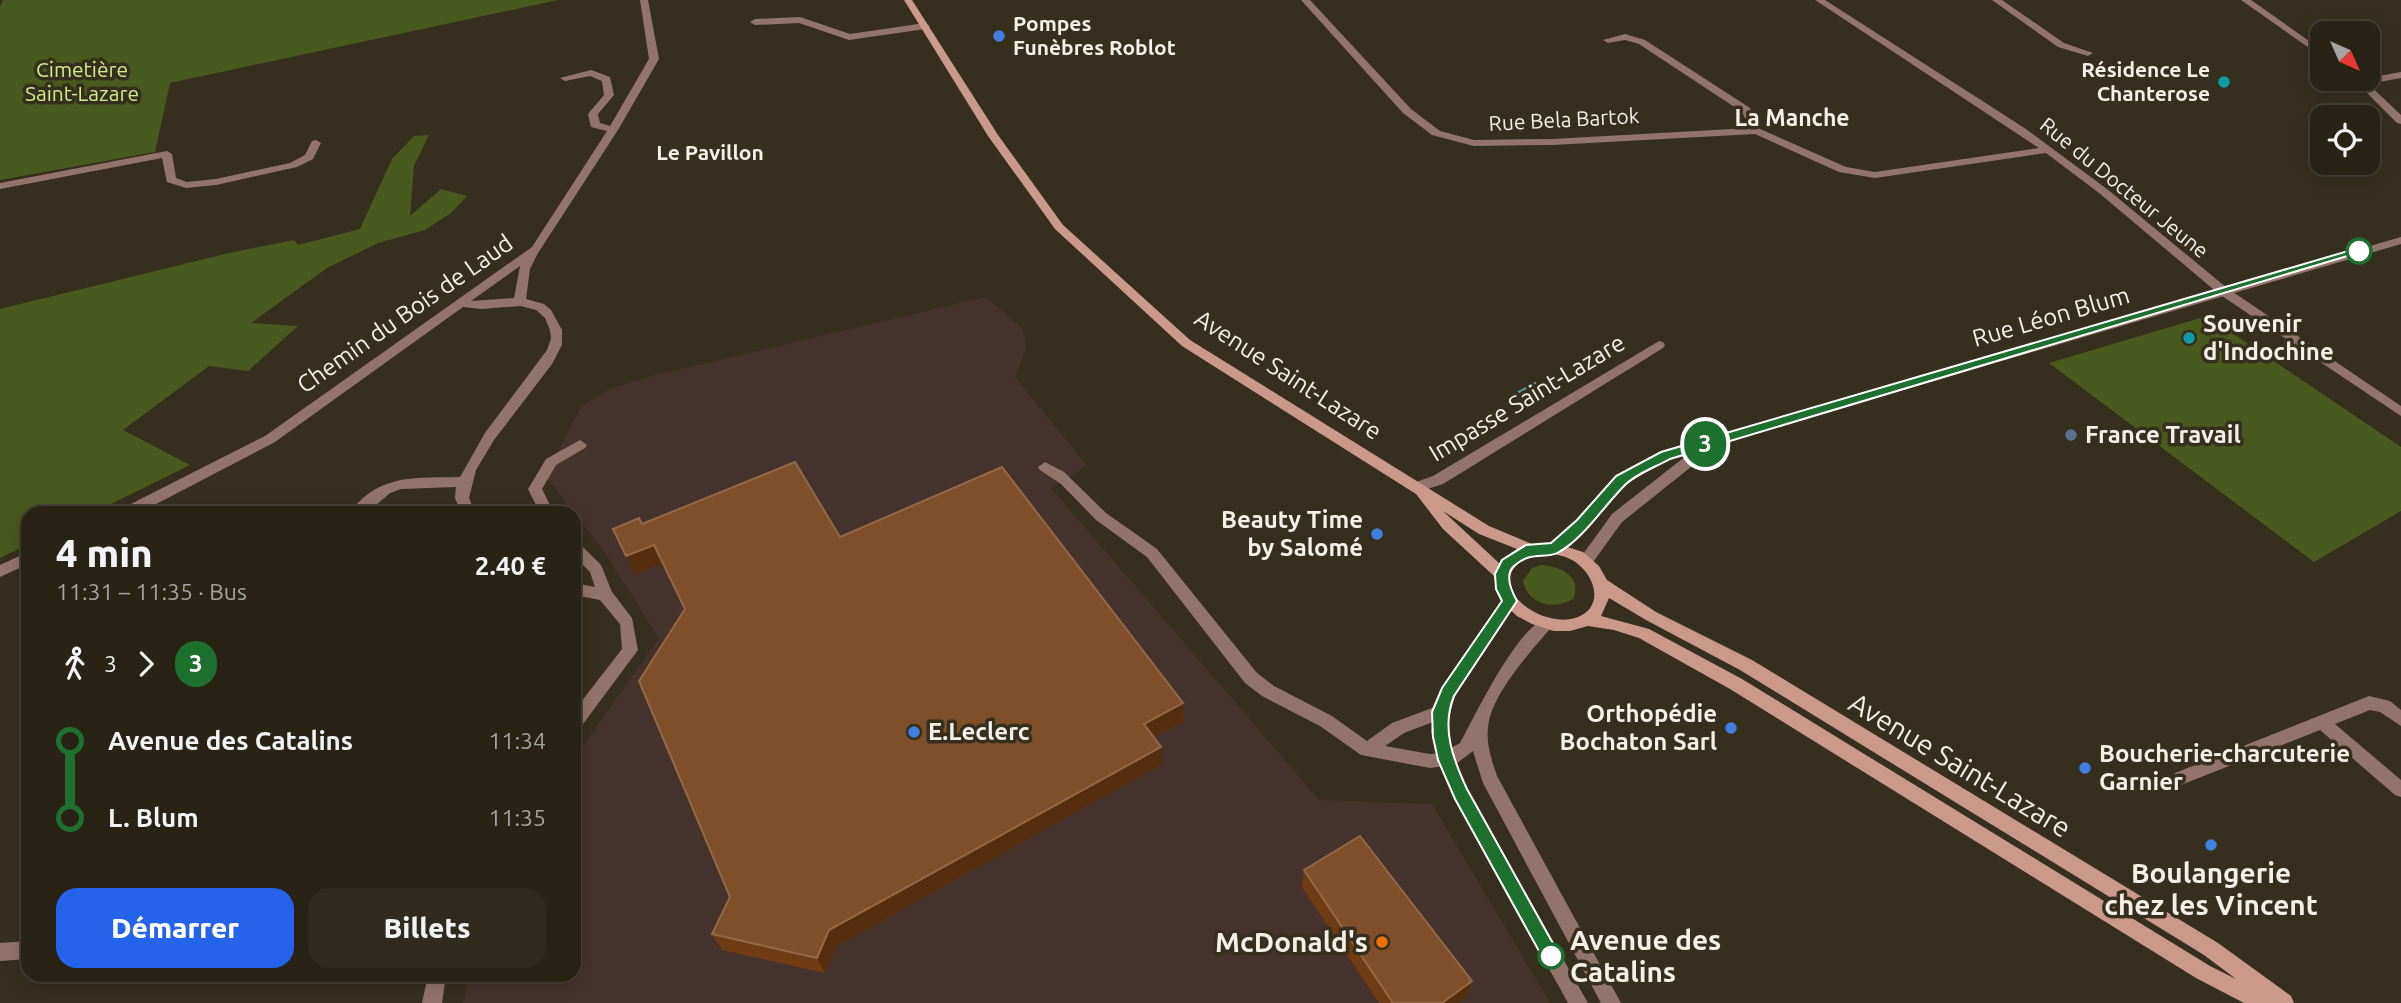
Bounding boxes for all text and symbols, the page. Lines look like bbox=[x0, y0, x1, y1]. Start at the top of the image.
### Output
place label: Pompes Funèbres Roblot bbox=[1013, 11, 1176, 59]
north arrow bbox=[2310, 21, 2380, 91]
map controls bbox=[2310, 21, 2380, 175]
marker: Pompes Funèbres Roblot bbox=[991, 28, 1007, 44]
park label: Cimetière Saint-Lazare bbox=[25, 57, 139, 105]
place label: Résidence Le Chanterose bbox=[2081, 57, 2210, 105]
marker: Résidence Le Chanterose bbox=[2216, 74, 2232, 90]
street label: Rue Bela Bartok bbox=[1488, 103, 1640, 135]
district label: La Manche bbox=[1734, 105, 1850, 130]
button: locate bbox=[2310, 105, 2380, 175]
street label: Rue du Docteur Jeune bbox=[2036, 112, 2214, 262]
district label: Le Pavillon bbox=[656, 140, 764, 164]
street label: Chemin du Bois de Laud bbox=[292, 229, 518, 398]
unlabelled marker bbox=[2346, 238, 2372, 264]
street label: Rue Léon Blum bbox=[1969, 281, 2132, 352]
street label: Avenue Saint-Lazare bbox=[1190, 304, 1387, 445]
place label: Souvenir d'Indochine bbox=[2203, 310, 2334, 365]
street label: Impasse Saint-Lazare bbox=[1424, 329, 1629, 467]
marker: Souvenir d'Indochine bbox=[2181, 330, 2197, 346]
line badge: 3 bbox=[1682, 421, 1728, 467]
place label: France Travail bbox=[2085, 421, 2241, 448]
marker: France Travail bbox=[2063, 427, 2079, 443]
text: 3 bbox=[1698, 430, 1712, 457]
place label: Beauty Time by Salomé bbox=[1221, 506, 1363, 561]
marker: Beauty Time by Salomé bbox=[1369, 526, 1385, 542]
text: 4 min bbox=[56, 532, 153, 574]
text: 2.40 € bbox=[475, 551, 546, 580]
text: 11:31 – 11:35 · Bus bbox=[56, 579, 247, 604]
icon: walk bbox=[56, 645, 94, 683]
icon: forward bbox=[127, 645, 165, 683]
text: 3 bbox=[189, 650, 203, 677]
text: 3 bbox=[104, 651, 117, 676]
street label: Avenue Saint-Lazare bbox=[1844, 686, 2077, 843]
place label: Orthopédie Bochaton Sarl bbox=[1560, 700, 1717, 755]
place label: E.Leclerc bbox=[928, 718, 1030, 745]
marker: Orthopédie Bochaton Sarl bbox=[1723, 720, 1739, 736]
marker: E.Leclerc bbox=[906, 724, 922, 740]
text: Avenue des Catalins bbox=[108, 726, 353, 755]
text: 11:34 bbox=[488, 728, 546, 753]
place label: Boucherie-charcuterie Garnier bbox=[2099, 740, 2350, 795]
marker: Boucherie-charcuterie Garnier bbox=[2077, 760, 2093, 776]
text: L. Blum bbox=[108, 803, 199, 832]
text: 11:35 bbox=[488, 805, 546, 830]
marker: Boulangerie chez les Vincent bbox=[2203, 837, 2219, 853]
place label: Boulangerie chez les Vincent bbox=[2104, 857, 2318, 920]
button: Démarrer bbox=[56, 888, 294, 968]
button: Billets bbox=[308, 888, 546, 968]
place label: Avenue des Catalins bbox=[1570, 924, 1721, 987]
place label: McDonald's bbox=[1215, 926, 1368, 957]
marker: McDonald's bbox=[1374, 934, 1390, 950]
marker: Avenue des Catalins bbox=[1538, 943, 1564, 969]

